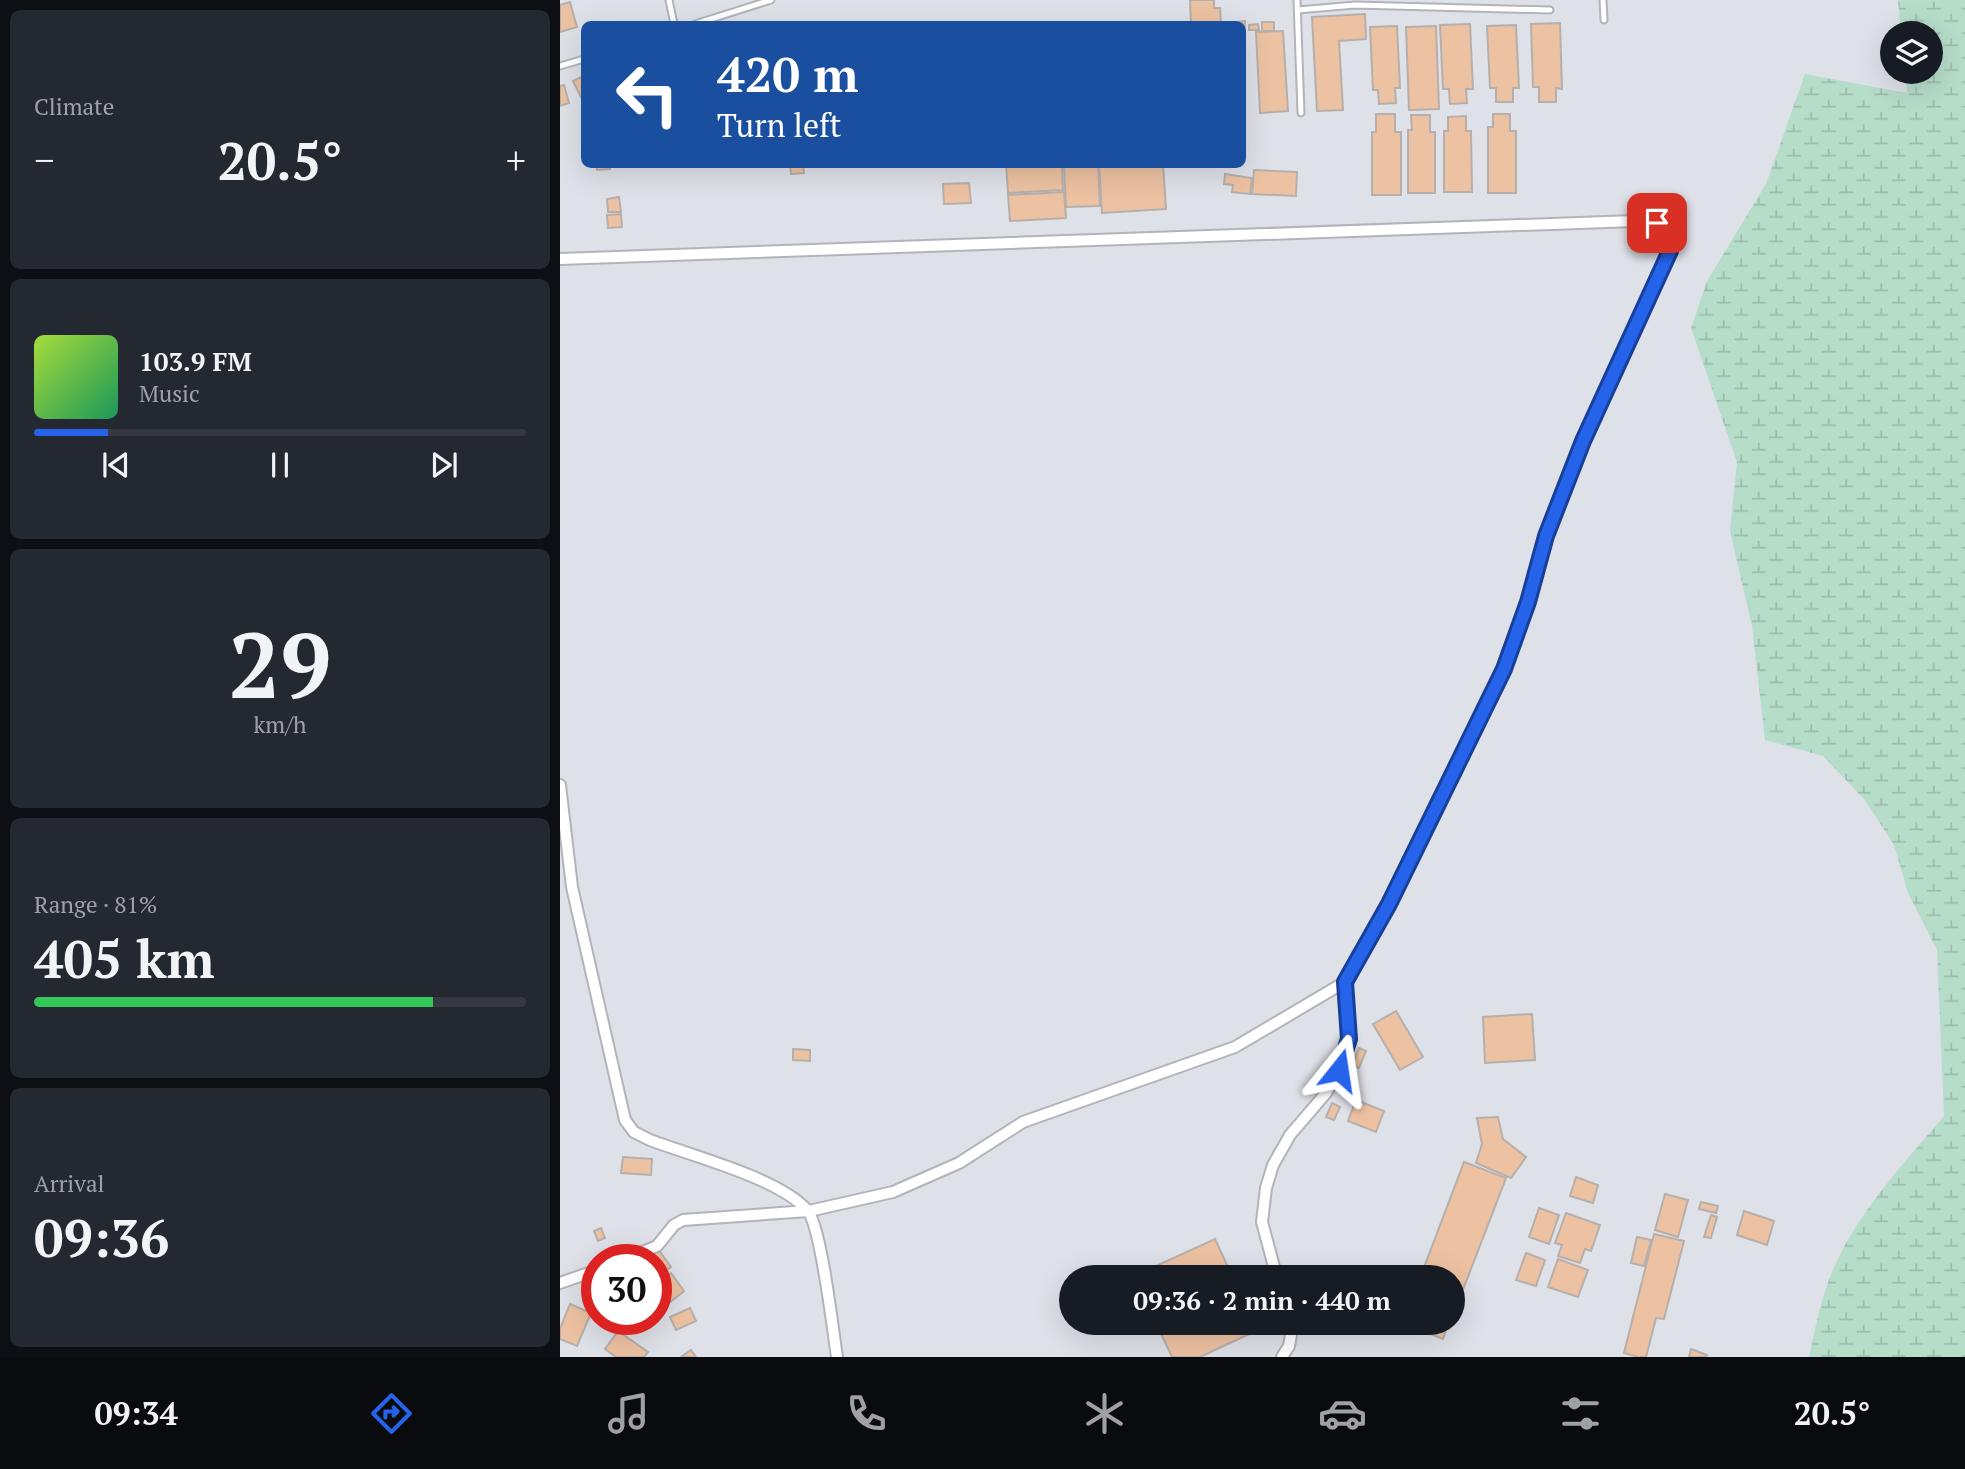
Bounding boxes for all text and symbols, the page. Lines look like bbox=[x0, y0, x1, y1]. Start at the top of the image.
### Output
map controls bbox=[1880, 21, 1943, 84]
button: layers bbox=[1880, 21, 1943, 84]
text: 420 m bbox=[717, 41, 859, 106]
icon: left bbox=[602, 49, 693, 140]
text: Climate bbox=[34, 91, 114, 122]
text: Turn left bbox=[717, 104, 841, 146]
text: 20.5° bbox=[217, 126, 343, 195]
text: − bbox=[34, 135, 54, 185]
text: + bbox=[506, 135, 526, 185]
pin bbox=[1627, 193, 1687, 253]
icon: arrive bbox=[1638, 204, 1676, 242]
text: 103.9 FM bbox=[139, 344, 252, 378]
text: Music bbox=[139, 378, 200, 409]
icon: previous bbox=[97, 446, 135, 484]
icon: pause bbox=[261, 446, 299, 484]
icon: next bbox=[425, 446, 463, 484]
text: 29 bbox=[229, 603, 331, 724]
text: km/h bbox=[253, 709, 307, 740]
text: Range · 81% bbox=[34, 889, 157, 920]
text: 405 km bbox=[34, 924, 215, 993]
position arrow bbox=[1302, 1033, 1376, 1107]
text: Arrival bbox=[34, 1168, 105, 1199]
text: 09:36 bbox=[34, 1203, 169, 1272]
speed limit sign: 30 bbox=[581, 1244, 672, 1335]
text: 09:36 · 2 min · 440 m bbox=[1133, 1283, 1391, 1317]
icon: directions bbox=[367, 1389, 416, 1438]
icon: music bbox=[604, 1389, 653, 1438]
icon: phone bbox=[842, 1389, 891, 1438]
icon: climate bbox=[1080, 1389, 1129, 1438]
icon: car bbox=[1318, 1389, 1367, 1438]
icon: filters bbox=[1556, 1389, 1605, 1438]
text: 09:34 bbox=[94, 1392, 178, 1434]
text: 20.5° bbox=[1794, 1392, 1871, 1434]

